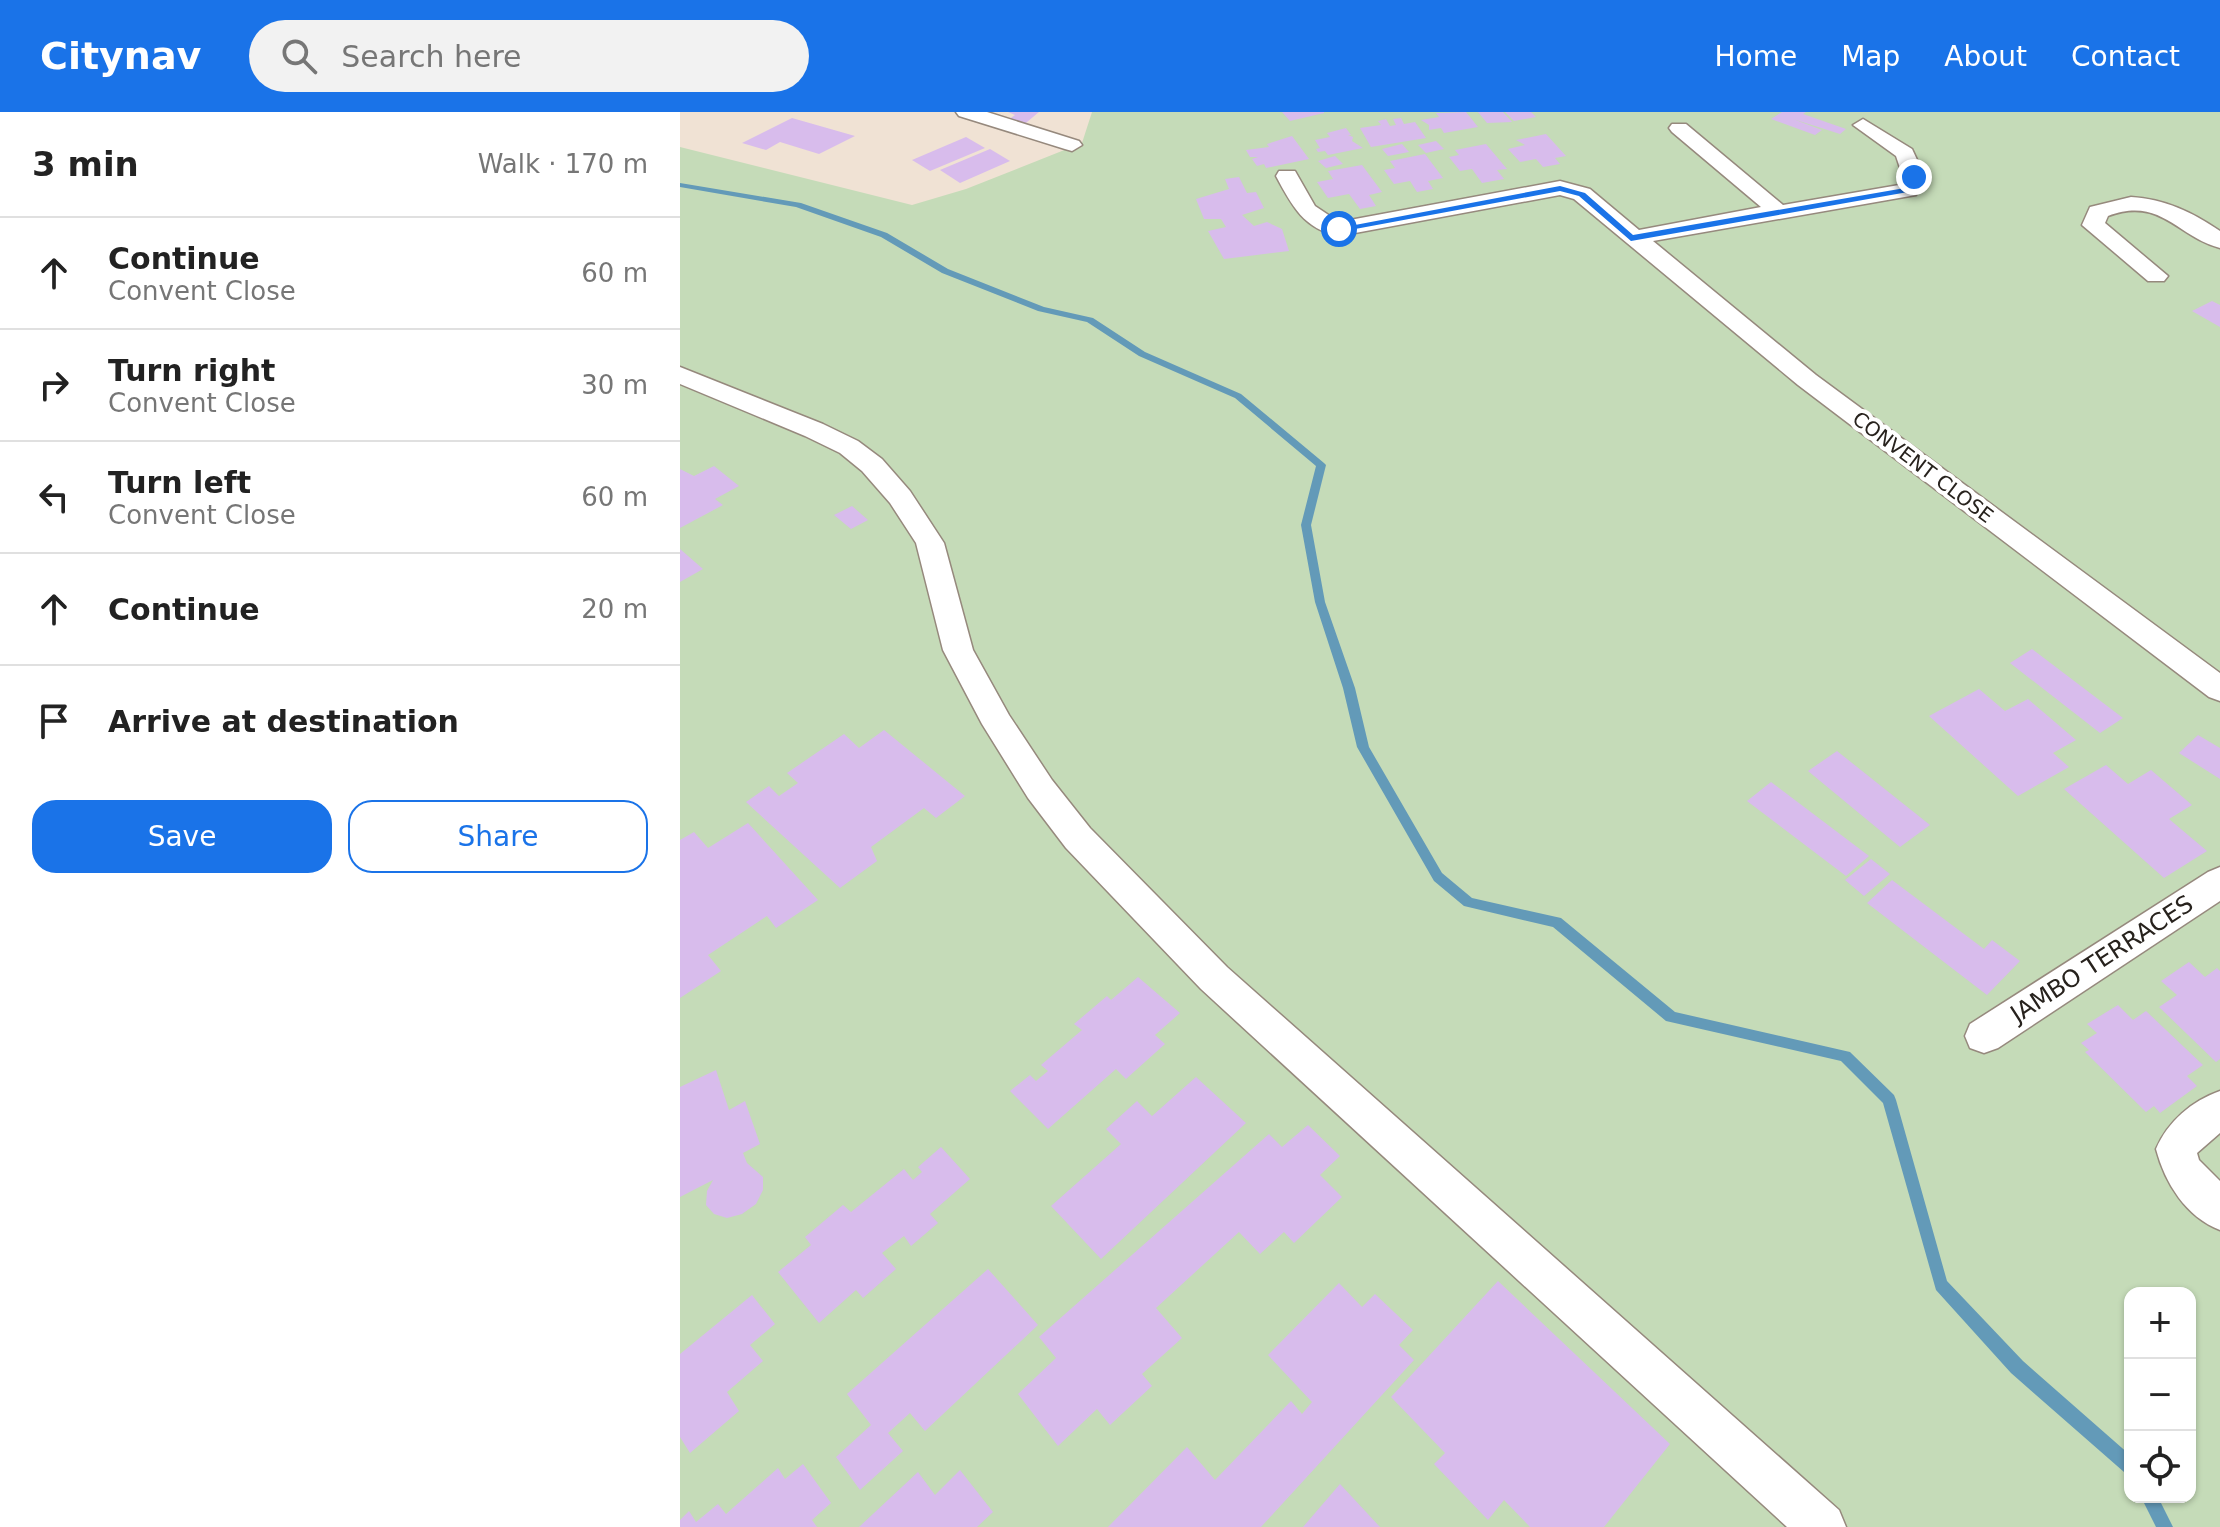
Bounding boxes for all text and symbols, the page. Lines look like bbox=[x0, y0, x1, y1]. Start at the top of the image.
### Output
search box bbox=[249, 20, 809, 92]
text: Citynav bbox=[40, 34, 201, 78]
icon: search bbox=[277, 34, 321, 78]
text: Search here bbox=[341, 39, 522, 74]
text: Home bbox=[1714, 40, 1797, 73]
text: Map bbox=[1841, 40, 1900, 73]
text: About bbox=[1944, 40, 2027, 73]
text: Contact bbox=[2071, 40, 2180, 73]
text: 3 min bbox=[32, 144, 139, 184]
text: Walk · 170 m bbox=[478, 149, 648, 179]
route end bbox=[1896, 159, 1932, 195]
route start bbox=[1321, 211, 1357, 247]
text: Continue bbox=[108, 241, 260, 276]
icon: ahead bbox=[32, 251, 76, 295]
text: 60 m bbox=[581, 258, 648, 288]
text: Convent Close bbox=[108, 276, 296, 306]
text: Turn right bbox=[108, 353, 275, 388]
icon: right bbox=[32, 363, 76, 407]
text: 30 m bbox=[581, 370, 648, 400]
text: Convent Close bbox=[108, 388, 296, 418]
street label: CONVENT CLOSE bbox=[1848, 406, 1998, 528]
text: Turn left bbox=[108, 465, 251, 500]
icon: left bbox=[32, 475, 76, 519]
text: 60 m bbox=[581, 482, 648, 512]
text: Convent Close bbox=[108, 500, 296, 530]
icon: ahead bbox=[32, 587, 76, 631]
text: Continue bbox=[108, 592, 260, 627]
text: 20 m bbox=[581, 594, 648, 624]
icon: arrive bbox=[32, 699, 76, 743]
text: Arrive at destination bbox=[108, 704, 459, 739]
button: Save bbox=[32, 800, 332, 873]
button: Share bbox=[348, 800, 648, 873]
street label: JAMBO TERRACES bbox=[2004, 890, 2198, 1029]
map controls bbox=[2124, 1287, 2196, 1503]
button: + bbox=[2124, 1287, 2196, 1359]
button: − bbox=[2124, 1359, 2196, 1431]
button: locate bbox=[2124, 1431, 2196, 1503]

